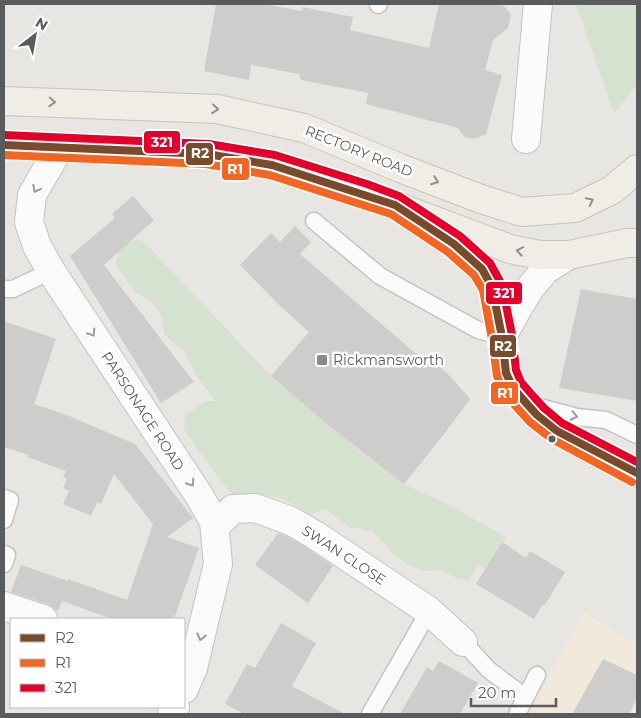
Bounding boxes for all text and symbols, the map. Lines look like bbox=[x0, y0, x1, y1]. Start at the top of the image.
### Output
north arrow bbox=[10, 10, 60, 60]
text: N bbox=[32, 13, 51, 34]
one-way arrow bbox=[49, 96, 57, 107]
one-way arrow bbox=[211, 103, 219, 114]
street label: RECTORY ROAD bbox=[302, 121, 416, 181]
line badge: 321 bbox=[143, 130, 181, 154]
text: 321 bbox=[150, 133, 173, 151]
line badge: R2 bbox=[185, 142, 214, 166]
text: R2 bbox=[191, 144, 209, 162]
line badge: R1 bbox=[221, 157, 250, 181]
text: R1 bbox=[227, 160, 243, 178]
one-way arrow bbox=[430, 175, 439, 185]
one-way arrow bbox=[32, 184, 42, 193]
one-way arrow bbox=[585, 196, 594, 207]
one-way arrow bbox=[516, 246, 525, 257]
line badge: 321 bbox=[485, 281, 523, 305]
text: 321 bbox=[492, 284, 515, 302]
one-way arrow bbox=[86, 327, 95, 337]
line badge: R2 bbox=[489, 334, 517, 358]
text: R2 bbox=[494, 337, 512, 355]
street label: PARSONAGE ROAD bbox=[98, 348, 188, 474]
place label: Rickmansworth bbox=[333, 351, 444, 369]
marker: Rickmansworth bbox=[315, 353, 329, 367]
line badge: R1 bbox=[490, 381, 519, 405]
text: R1 bbox=[497, 384, 513, 402]
one-way arrow bbox=[569, 410, 578, 420]
unlabelled marker bbox=[547, 434, 557, 444]
one-way arrow bbox=[185, 478, 194, 487]
street label: SWAN CLOSE bbox=[299, 521, 389, 589]
legend bbox=[10, 618, 185, 708]
text: R2 bbox=[55, 628, 74, 647]
one-way arrow bbox=[196, 632, 207, 641]
text: R1 bbox=[55, 653, 71, 672]
scale bar bbox=[471, 676, 556, 708]
text: 321 bbox=[55, 678, 77, 697]
text: 20 m bbox=[478, 683, 516, 702]

